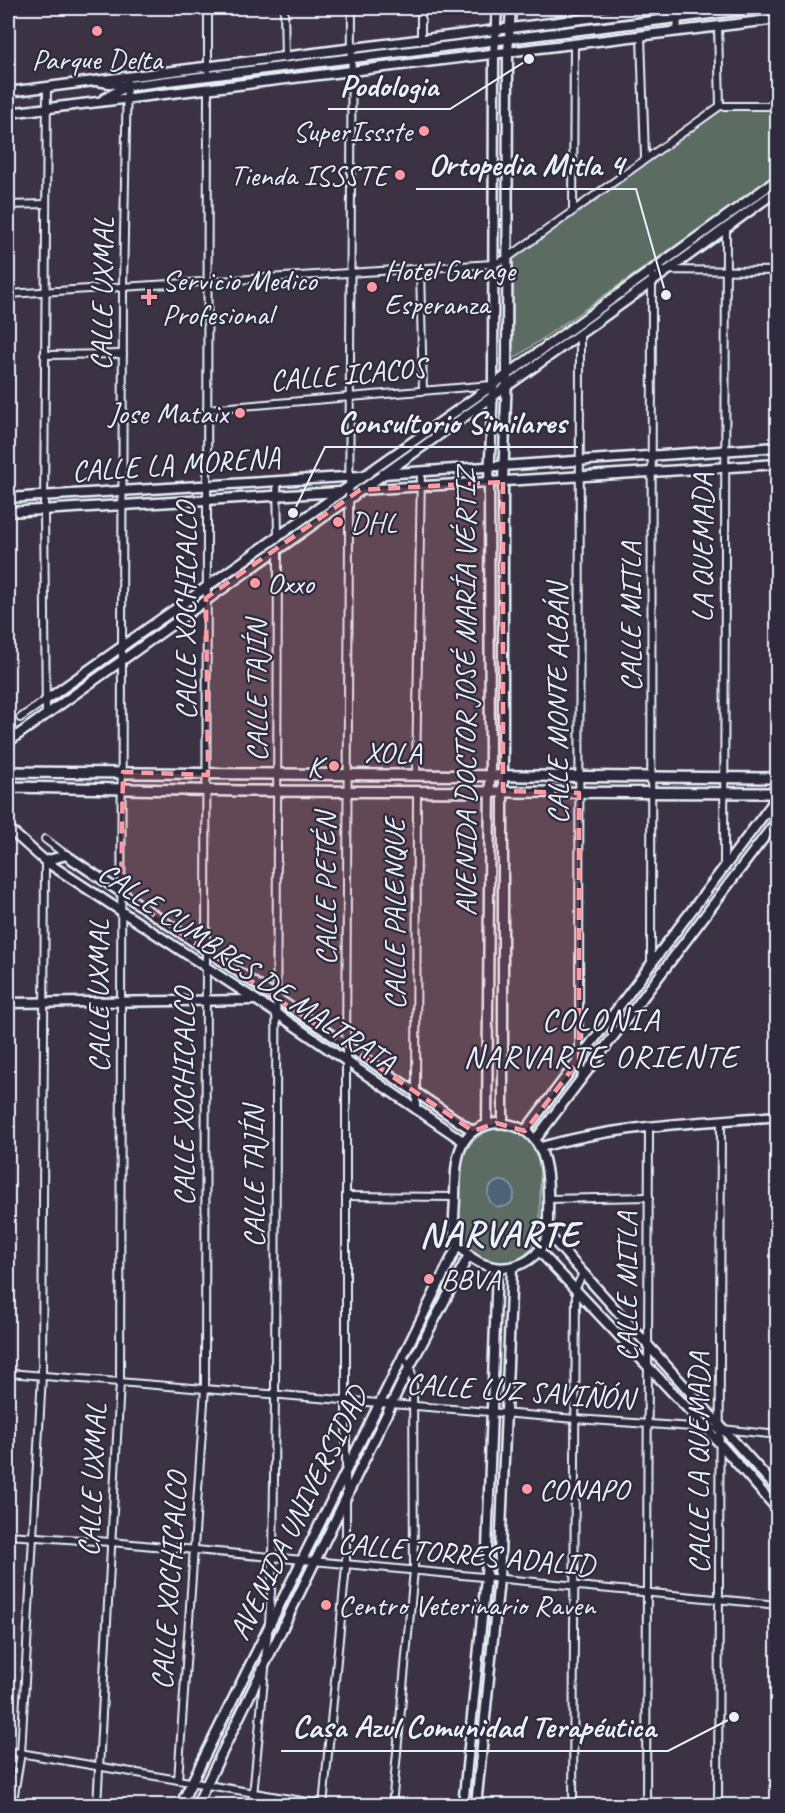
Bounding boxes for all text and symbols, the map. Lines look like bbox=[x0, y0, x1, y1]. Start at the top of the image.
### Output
marker: Parque Delta bbox=[90, 24, 104, 38]
place label: Parque Delta bbox=[32, 40, 164, 78]
callout: Podologia bbox=[328, 59, 450, 109]
text: Podologia bbox=[340, 65, 441, 106]
place label: SuperIssste bbox=[293, 112, 414, 150]
marker: SuperIssste bbox=[417, 124, 431, 138]
callout: Ortopedia Mitla 4 bbox=[416, 139, 636, 189]
text: Ortopedia Mitla 4 bbox=[428, 144, 627, 185]
place label: Tienda ISSSTE bbox=[230, 156, 392, 194]
marker: Tienda ISSSTE bbox=[393, 168, 407, 182]
street label: CALLE UXMAL bbox=[82, 216, 122, 371]
place label: Hotel Garage Esperanza bbox=[384, 251, 517, 323]
place label: Servicio Medico Profesional bbox=[162, 261, 318, 333]
marker: Hotel Garage Esperanza bbox=[365, 280, 379, 294]
marker: Servicio Medico Profesional bbox=[140, 288, 158, 306]
street label: CALLE ICACOS bbox=[268, 348, 432, 400]
place label: Jose Mataix bbox=[106, 394, 231, 432]
callout: Consultorio Similares bbox=[325, 397, 578, 447]
text: Consultorio Similares bbox=[338, 402, 569, 443]
marker: Jose Mataix bbox=[233, 406, 247, 420]
street label: CALLE LA MORENA bbox=[71, 438, 282, 490]
street label: AVENIDA DOCTOR JOSÉ MARÍA VÉRTIZ bbox=[446, 464, 484, 916]
street label: LA QUEMADA bbox=[683, 472, 721, 623]
street label: CALLE XOCHICALCO bbox=[166, 499, 204, 720]
place label: DHL bbox=[350, 503, 398, 541]
marker: DHL bbox=[331, 515, 345, 529]
street label: CALLE MITLA bbox=[611, 540, 649, 692]
place label: Oxxo bbox=[267, 564, 315, 602]
marker: Oxxo bbox=[248, 576, 262, 590]
street label: CALLE MONTE ALBÁN bbox=[538, 579, 576, 824]
street label: CALLE TAJÍN bbox=[237, 615, 275, 762]
street label: XOLA bbox=[364, 733, 423, 771]
place label: K bbox=[307, 747, 328, 785]
marker: K bbox=[327, 759, 341, 773]
street label: CALLE PETÉN bbox=[306, 808, 344, 965]
street label: CALLE PALENQUE bbox=[375, 815, 413, 1010]
street label: CALLE CUMBRES DE MALTRATA bbox=[91, 853, 404, 1081]
street label: CALLE UXMAL bbox=[79, 918, 117, 1073]
street label: CALLE XOCHICALCO bbox=[164, 985, 202, 1206]
district label: COLONIA NARVARTE ORIENTE bbox=[464, 999, 741, 1077]
street label: CALLE TAJÍN bbox=[234, 1101, 272, 1248]
street label: CALLE MITLA bbox=[607, 1210, 645, 1362]
district label: NARVARTE bbox=[420, 1211, 584, 1257]
place label: BBVA bbox=[441, 1260, 502, 1298]
marker: BBVA bbox=[422, 1272, 436, 1286]
street label: CALLE LA QUEMADA bbox=[679, 1350, 717, 1574]
street label: CALLE LUZ SAVIÑÓN bbox=[405, 1364, 640, 1418]
street label: AVENIDA UNIVERSIDAD bbox=[220, 1378, 377, 1646]
street label: CALLE UXMAL bbox=[69, 1401, 115, 1558]
street label: CALLE XOCHICALCO bbox=[142, 1468, 196, 1691]
place label: CONAPO bbox=[539, 1470, 632, 1508]
marker: CONAPO bbox=[520, 1482, 534, 1496]
street label: CALLE TORRES ADALID bbox=[336, 1524, 598, 1584]
place label: Centro Veterinario Raven bbox=[338, 1586, 597, 1624]
marker: Centro Veterinario Raven bbox=[319, 1598, 333, 1612]
callout: Casa Azul Comunidad Terapéutica bbox=[281, 1701, 668, 1751]
text: Casa Azul Comunidad Terapéutica bbox=[292, 1706, 658, 1747]

